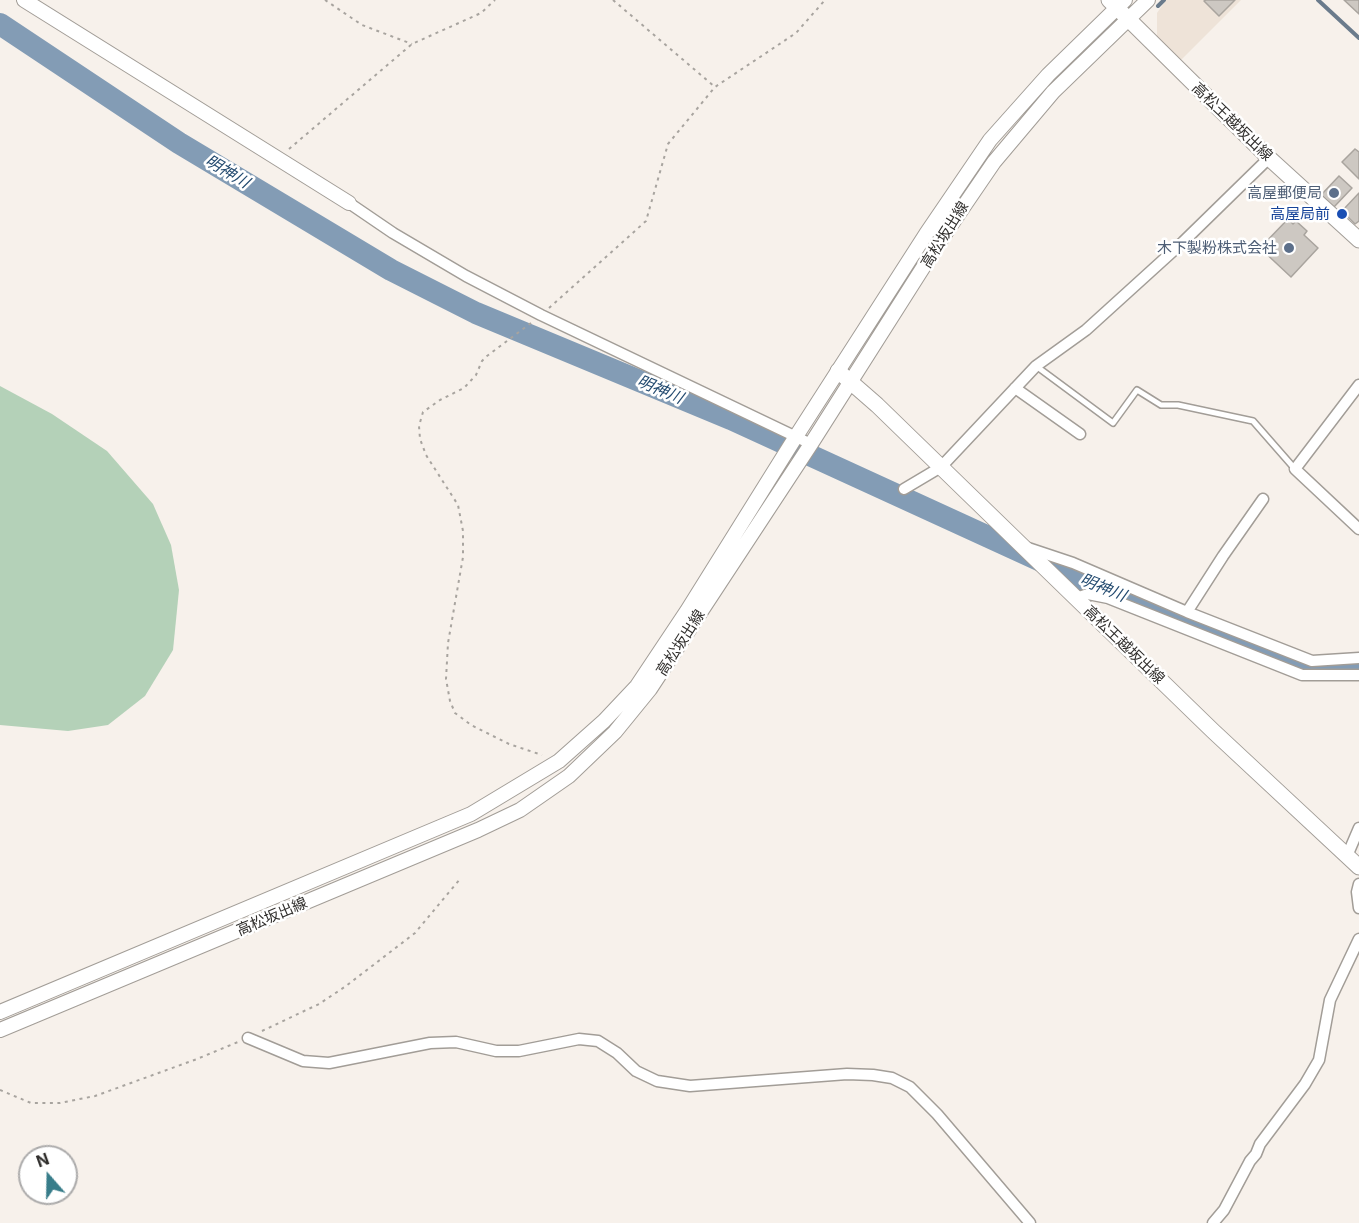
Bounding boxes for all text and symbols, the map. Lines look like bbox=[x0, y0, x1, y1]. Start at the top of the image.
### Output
street label: 高松王越坂出線 bbox=[1188, 79, 1276, 165]
water label: 明神川 bbox=[201, 151, 253, 193]
place label: 高屋郵便局 bbox=[1247, 184, 1322, 202]
marker: 高屋郵便局 bbox=[1327, 186, 1341, 200]
street label: 高松坂出線 bbox=[917, 198, 973, 272]
place label: 高屋局前 bbox=[1270, 205, 1330, 223]
marker: 高屋局前 bbox=[1335, 207, 1349, 221]
place label: 木下製粉株式会社 bbox=[1157, 239, 1277, 257]
marker: 木下製粉株式会社 bbox=[1282, 241, 1296, 255]
water label: 明神川 bbox=[634, 372, 686, 408]
water label: 明神川 bbox=[1077, 570, 1129, 606]
street label: 高松王越坂出線 bbox=[1080, 602, 1168, 688]
street label: 高松坂出線 bbox=[653, 607, 709, 679]
street label: 高松坂出線 bbox=[234, 894, 310, 940]
north arrow bbox=[18, 1145, 78, 1205]
text: N bbox=[33, 1148, 52, 1171]

